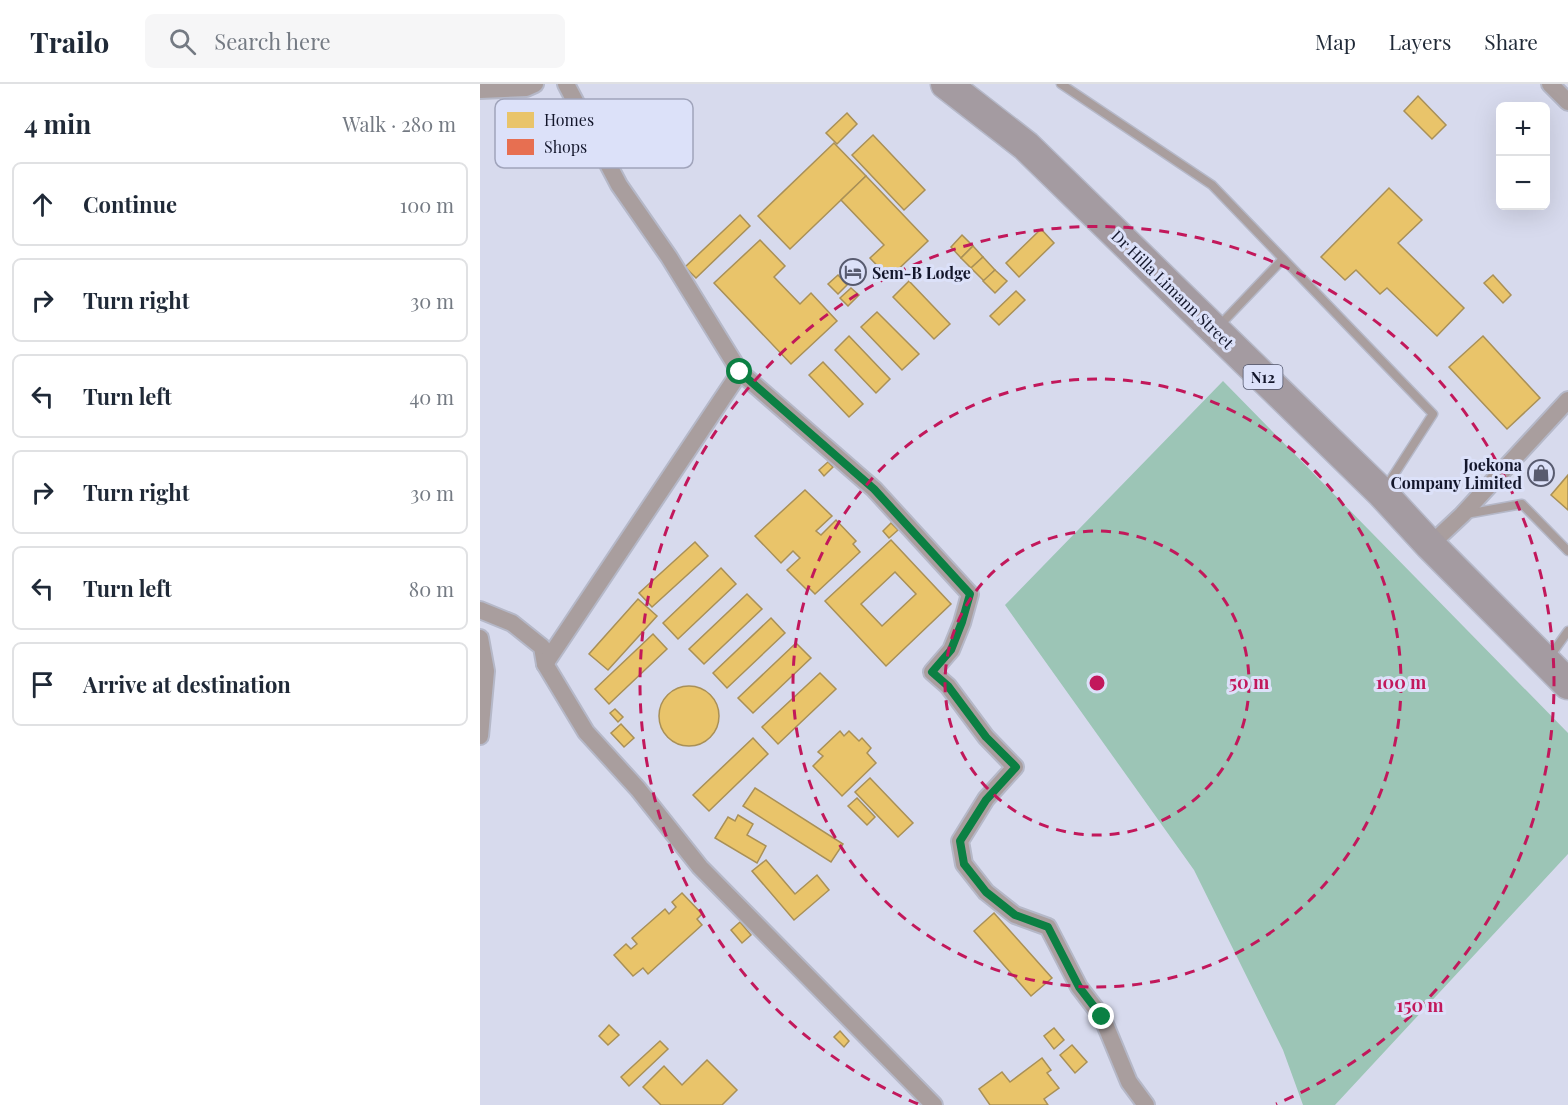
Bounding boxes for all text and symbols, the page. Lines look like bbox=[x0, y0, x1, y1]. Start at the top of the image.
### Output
search box bbox=[145, 14, 565, 68]
text: Trailo bbox=[30, 23, 109, 60]
icon: search bbox=[166, 25, 199, 58]
text: Search here bbox=[214, 26, 331, 56]
text: Map bbox=[1315, 27, 1356, 55]
text: Layers bbox=[1389, 27, 1451, 55]
text: Share bbox=[1484, 27, 1538, 55]
legend bbox=[495, 99, 693, 168]
map controls bbox=[1496, 102, 1550, 210]
button: + bbox=[1496, 102, 1550, 156]
text: 4 min bbox=[24, 106, 91, 141]
text: Homes bbox=[544, 109, 594, 130]
text: Walk · 280 m bbox=[343, 110, 456, 137]
text: Shops bbox=[544, 136, 587, 157]
button: − bbox=[1496, 156, 1550, 210]
icon: ahead bbox=[26, 188, 59, 221]
text: Continue bbox=[83, 189, 177, 219]
text: 100 m bbox=[400, 191, 454, 218]
street label: Dr Hilla Limann Street bbox=[1107, 225, 1239, 353]
hotel icon: Sem-B Lodge bbox=[838, 257, 868, 287]
place label: Sem-B Lodge bbox=[872, 262, 971, 283]
icon: right bbox=[26, 284, 59, 317]
text: Turn right bbox=[83, 285, 189, 315]
text: 30 m bbox=[410, 287, 454, 314]
route start bbox=[726, 358, 752, 384]
road number: N12 bbox=[1244, 365, 1282, 389]
icon: left bbox=[26, 380, 59, 413]
text: Turn left bbox=[83, 381, 172, 411]
text: 40 m bbox=[409, 383, 454, 410]
place label: Joekona Company Limited bbox=[1391, 454, 1523, 493]
shop icon: Joekona Company Limited bbox=[1526, 458, 1556, 488]
icon: right bbox=[26, 476, 59, 509]
text: Turn right bbox=[83, 477, 189, 507]
text: 30 m bbox=[410, 479, 454, 506]
icon: left bbox=[26, 572, 59, 605]
text: Turn left bbox=[83, 573, 172, 603]
text: 80 m bbox=[409, 575, 454, 602]
icon: arrive bbox=[26, 668, 59, 701]
text: Arrive at destination bbox=[83, 669, 291, 699]
text: 50 m bbox=[1229, 670, 1270, 694]
text: 100 m bbox=[1376, 670, 1427, 694]
centre of rings bbox=[1087, 673, 1107, 693]
text: 150 m bbox=[1396, 993, 1444, 1017]
route end bbox=[1088, 1003, 1114, 1029]

